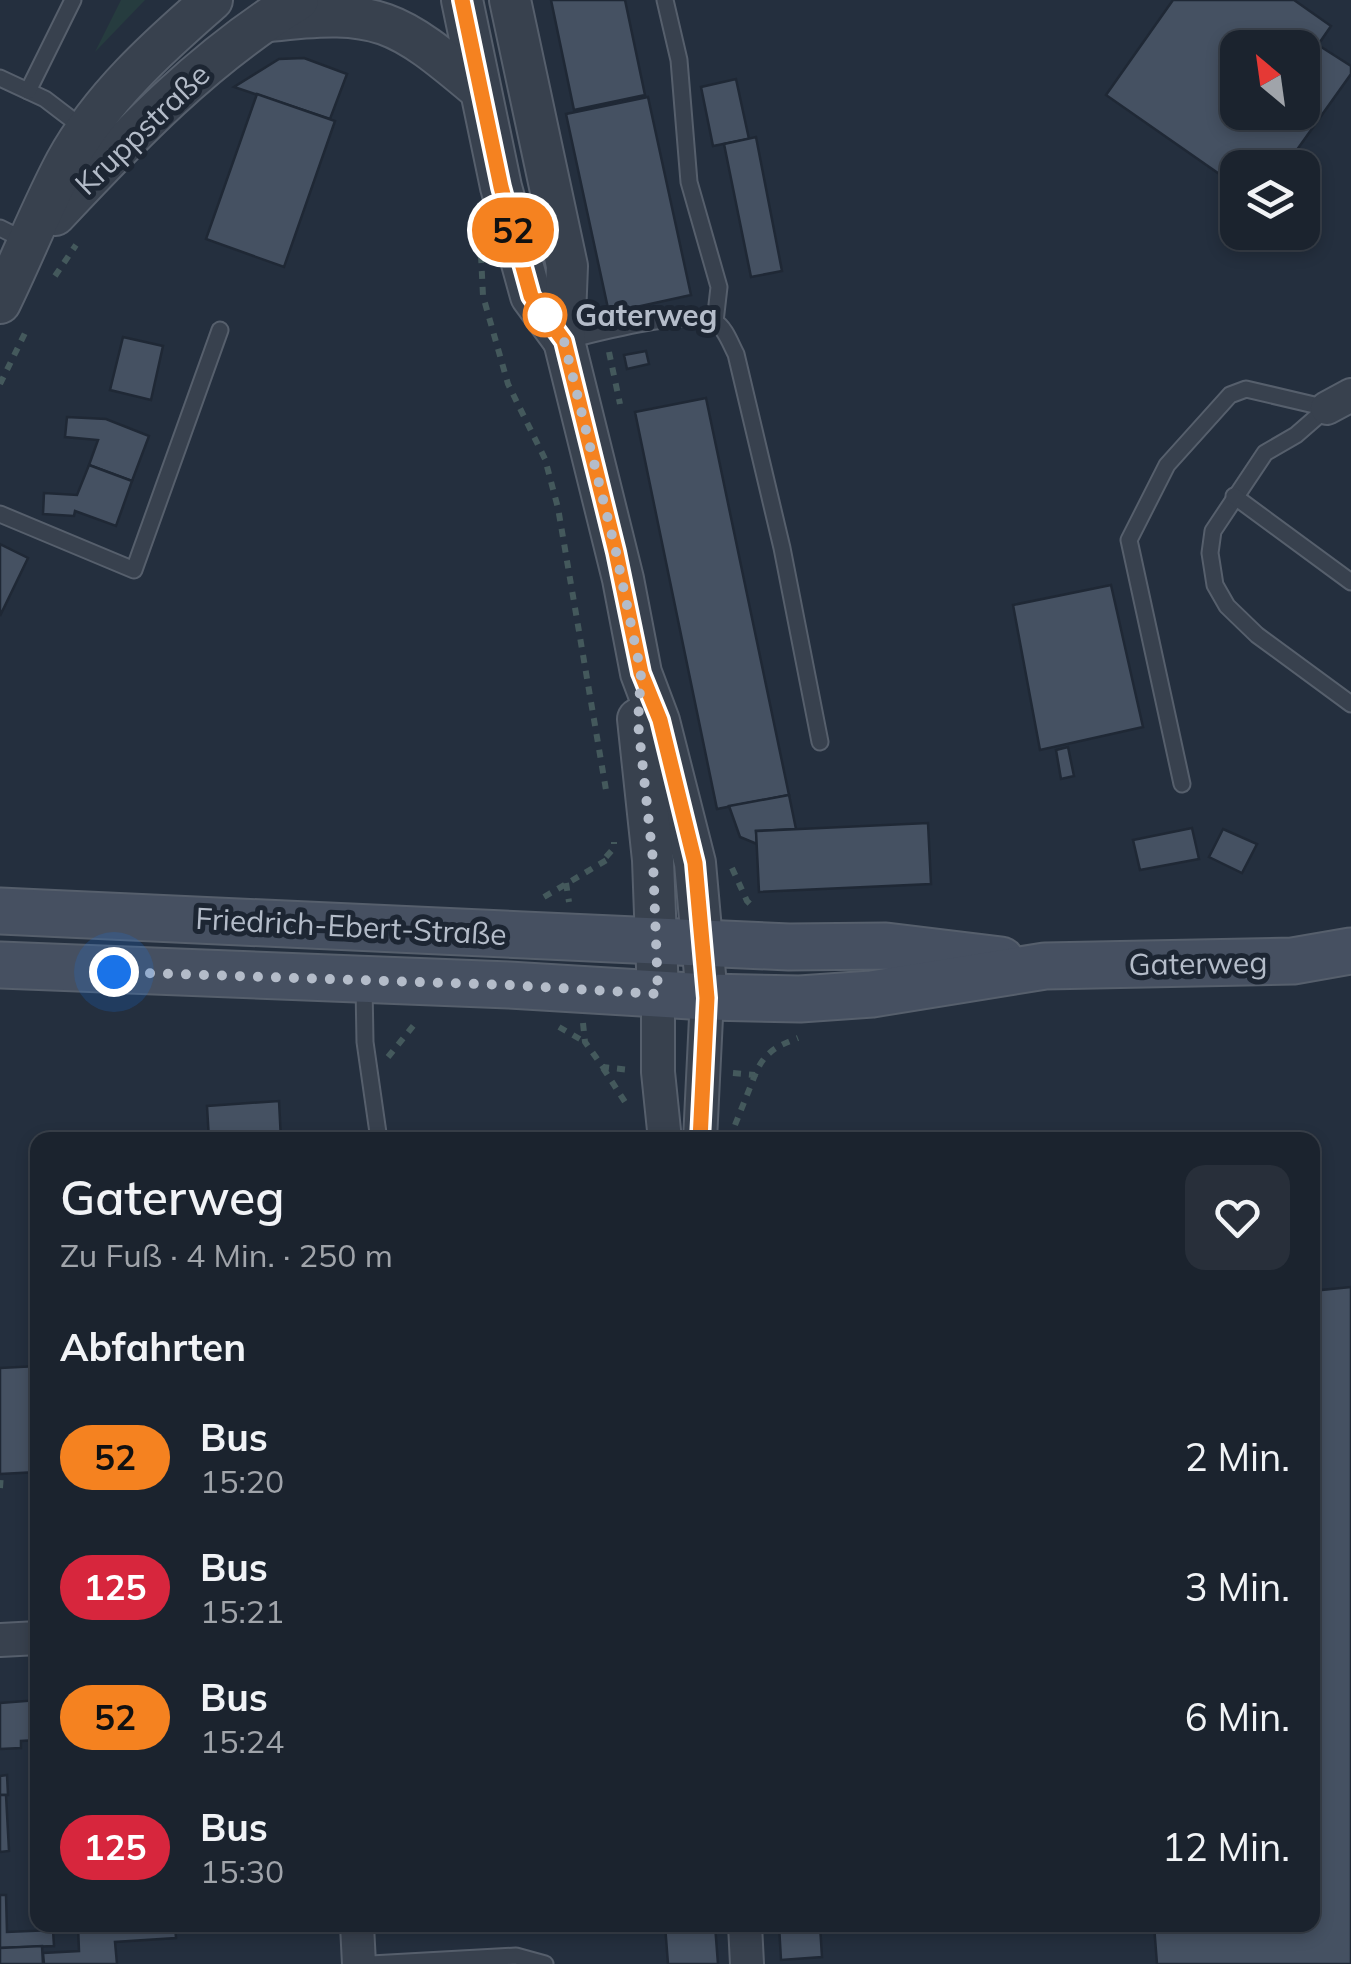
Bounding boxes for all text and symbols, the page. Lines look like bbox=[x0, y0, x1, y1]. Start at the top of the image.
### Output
north arrow bbox=[1220, 30, 1320, 130]
map controls bbox=[1220, 30, 1320, 250]
street label: Kruppstraße bbox=[67, 55, 217, 203]
button: layers bbox=[1220, 150, 1320, 250]
line badge: 52 bbox=[468, 198, 558, 262]
text: 52 bbox=[492, 208, 534, 252]
marker: Gaterweg bbox=[524, 294, 566, 336]
place label: Gaterweg bbox=[575, 296, 717, 334]
street label: Friedrich-Ebert-Straße bbox=[194, 899, 508, 953]
street label: Gaterweg bbox=[1128, 943, 1268, 983]
your location bbox=[89, 947, 139, 997]
button: heart bbox=[1185, 1165, 1290, 1270]
text: Gaterweg bbox=[60, 1167, 285, 1227]
text: Zu Fuß · 4 Min. · 250 m bbox=[60, 1235, 393, 1275]
text: Abfahrten bbox=[60, 1323, 246, 1371]
text: Bus bbox=[200, 1413, 268, 1461]
text: 2 Min. bbox=[1185, 1433, 1290, 1481]
text: 52 bbox=[94, 1435, 136, 1479]
text: 15:20 bbox=[200, 1461, 284, 1501]
text: Bus bbox=[200, 1543, 268, 1591]
text: 3 Min. bbox=[1185, 1563, 1290, 1611]
text: 125 bbox=[83, 1565, 147, 1609]
text: 15:21 bbox=[200, 1591, 284, 1631]
text: Bus bbox=[200, 1673, 268, 1721]
text: 6 Min. bbox=[1185, 1693, 1290, 1741]
text: 52 bbox=[94, 1695, 136, 1739]
text: 15:24 bbox=[200, 1721, 284, 1761]
text: Bus bbox=[200, 1803, 268, 1851]
text: 12 Min. bbox=[1162, 1823, 1290, 1871]
text: 125 bbox=[83, 1825, 147, 1869]
text: 15:30 bbox=[200, 1851, 284, 1891]

